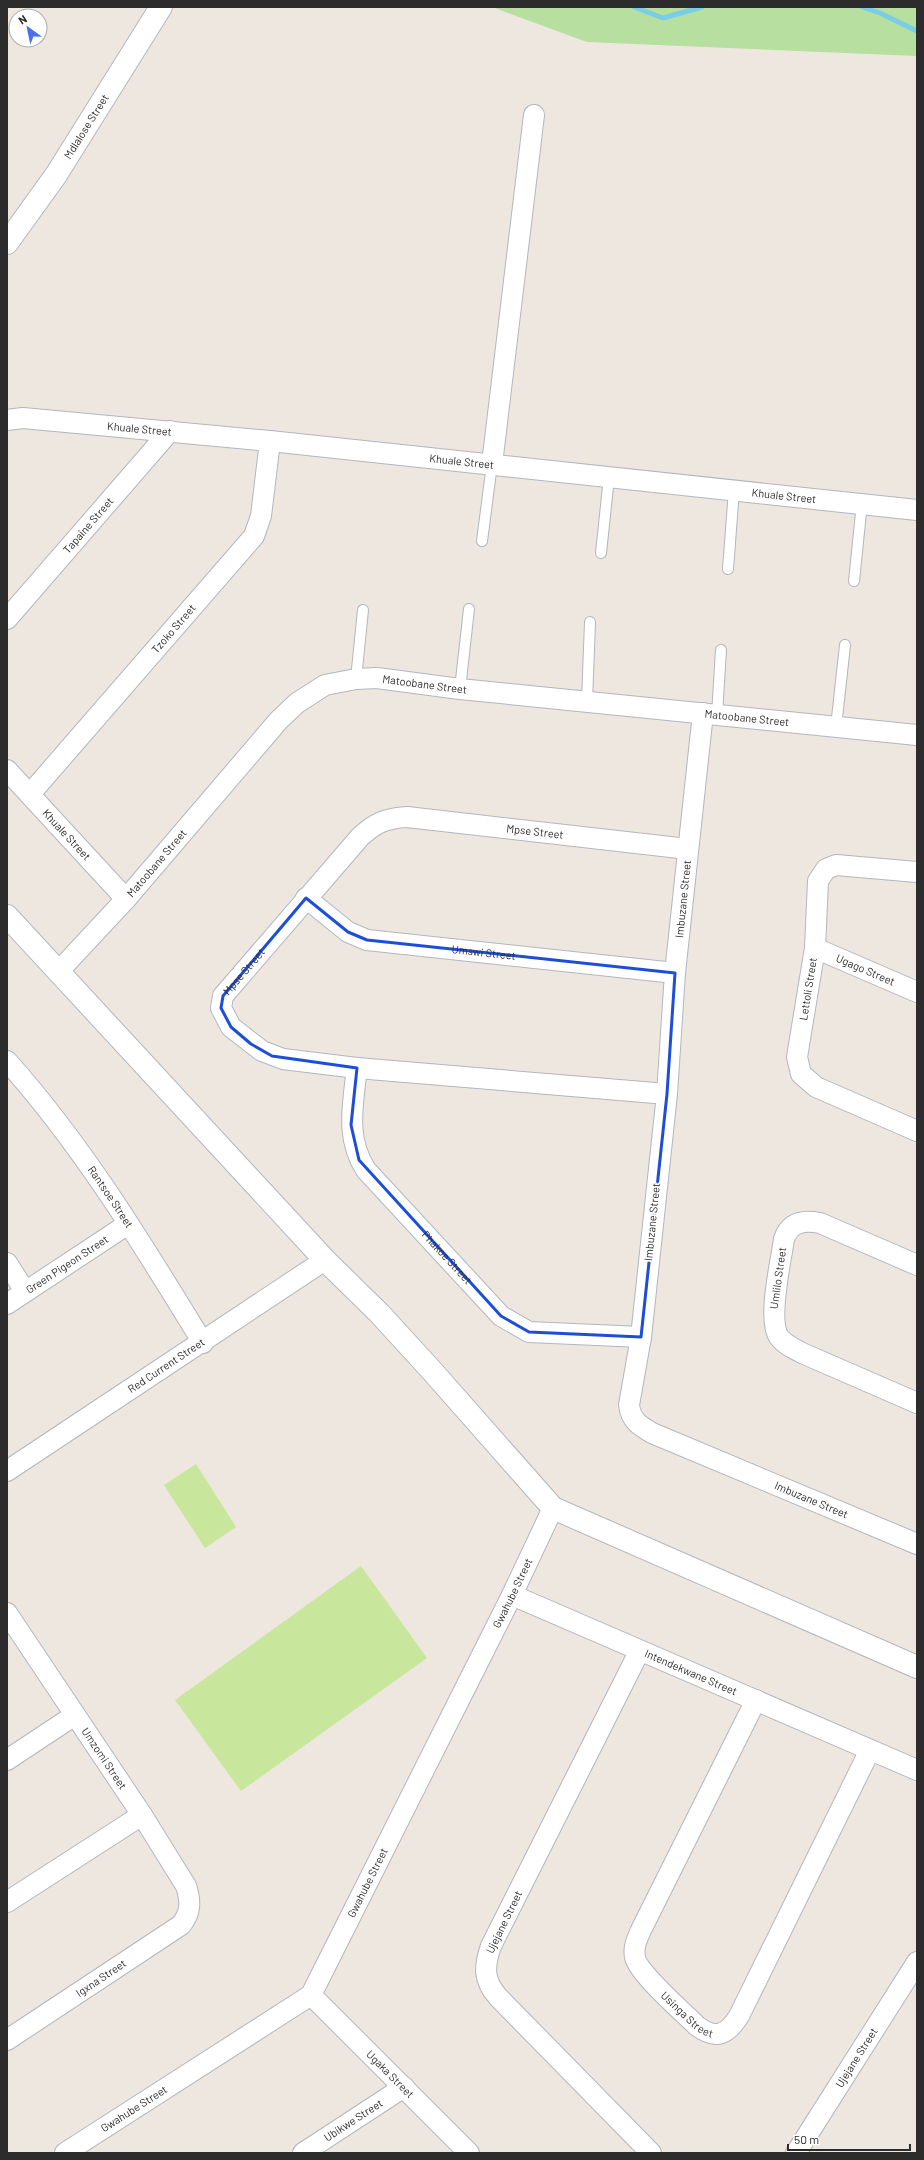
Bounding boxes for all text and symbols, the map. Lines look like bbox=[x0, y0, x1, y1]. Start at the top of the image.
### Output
north arrow bbox=[8, 8, 48, 48]
text: N bbox=[16, 12, 29, 27]
street label: Mdlalose Street bbox=[61, 91, 111, 161]
street label: Khuale Street bbox=[107, 419, 172, 438]
street label: Khuale Street bbox=[429, 451, 495, 471]
street label: Khuale Street bbox=[751, 485, 817, 505]
street label: Tapaine Street bbox=[60, 494, 116, 556]
street label: Tzoko Street bbox=[148, 601, 198, 656]
street label: Matoobane Street bbox=[382, 672, 468, 696]
street label: Matoobane Street bbox=[704, 707, 790, 728]
street label: Khuale Street bbox=[40, 806, 94, 863]
street label: Mpse Street bbox=[506, 821, 564, 841]
street label: Matoobane Street bbox=[124, 826, 189, 899]
street label: Imbuzane Street bbox=[672, 859, 693, 939]
street label: Umswi Street bbox=[451, 942, 516, 962]
street label: Mpse Street bbox=[220, 945, 267, 997]
street label: Ugago Street bbox=[834, 951, 897, 988]
street label: Lettoli Street bbox=[796, 957, 819, 1021]
street label: Rantsoe Street bbox=[86, 1163, 136, 1230]
street label: Imbuzane Street bbox=[641, 1182, 662, 1262]
street label: Phakoe Street bbox=[420, 1228, 475, 1286]
street label: Green Pigeon Street bbox=[23, 1232, 110, 1296]
street label: Umlilo Street bbox=[767, 1246, 788, 1310]
street label: Red Current Street bbox=[125, 1335, 207, 1395]
street label: Imbuzane Street bbox=[773, 1478, 850, 1520]
street label: Gwahube Street bbox=[490, 1556, 534, 1630]
street label: Intendekwane Street bbox=[643, 1646, 739, 1698]
street label: Umzomi Street bbox=[79, 1725, 130, 1792]
street label: Gwahube Street bbox=[344, 1846, 390, 1919]
street label: Ujejane Street bbox=[483, 1888, 524, 1955]
street label: Igxna Street bbox=[73, 1956, 128, 1999]
street label: Usinga Street bbox=[659, 1988, 715, 2040]
street label: Ujejane Street bbox=[832, 2025, 880, 2090]
street label: Ugaka Street bbox=[364, 2047, 417, 2100]
street label: Gwahube Street bbox=[98, 2082, 169, 2134]
street label: Ubikwe Street bbox=[321, 2096, 385, 2144]
scale bar bbox=[788, 2126, 910, 2152]
text: 50 m bbox=[794, 2132, 819, 2146]

